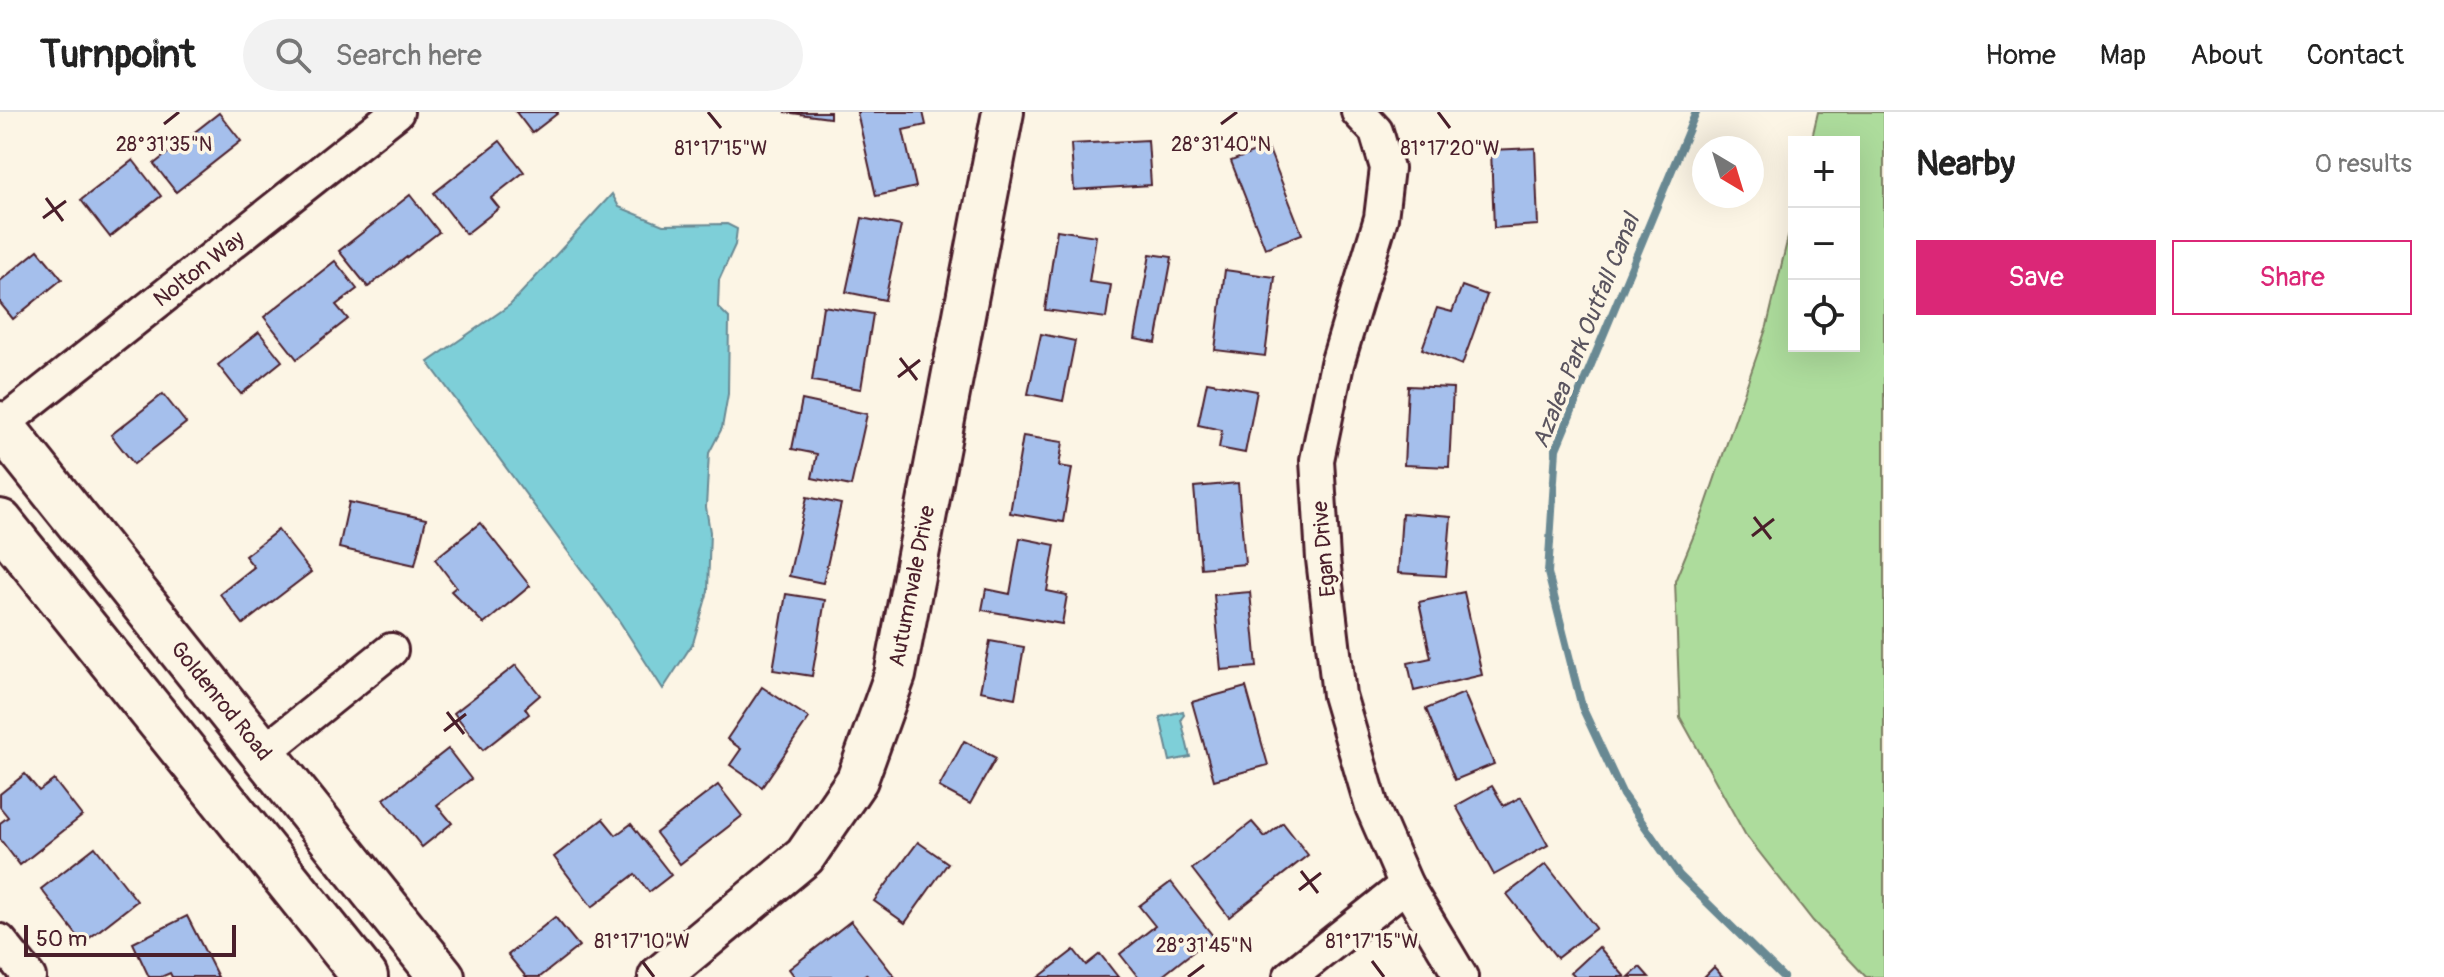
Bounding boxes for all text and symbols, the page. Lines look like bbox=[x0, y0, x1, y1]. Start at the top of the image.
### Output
search box bbox=[243, 19, 803, 91]
text: Turnpoint bbox=[40, 31, 195, 79]
icon: search bbox=[271, 33, 315, 77]
text: Search here bbox=[335, 37, 482, 74]
text: Home bbox=[1985, 38, 2056, 73]
text: Map bbox=[2100, 38, 2146, 73]
text: About bbox=[2190, 38, 2263, 73]
text: Contact bbox=[2307, 38, 2404, 73]
text: 28°31'35"N bbox=[116, 132, 212, 157]
text: 28°31'40"N bbox=[1171, 132, 1271, 157]
text: 81°17'15"W bbox=[675, 136, 767, 161]
text: 81°17'20"W bbox=[1400, 136, 1500, 161]
north arrow bbox=[1692, 136, 1764, 208]
map controls bbox=[1788, 136, 1860, 352]
button: + bbox=[1788, 136, 1860, 208]
text: Nearby bbox=[1916, 143, 2015, 186]
text: 0 results bbox=[2315, 148, 2412, 180]
water label: Azalea Park Outfall Canal bbox=[1526, 208, 1647, 452]
button: − bbox=[1788, 208, 1860, 280]
street label: Nolton Way bbox=[148, 225, 250, 313]
button: Save bbox=[1916, 240, 2156, 315]
button: Share bbox=[2172, 240, 2412, 315]
button: locate bbox=[1788, 280, 1860, 352]
street label: Egan Drive bbox=[1306, 500, 1342, 598]
street label: Autumnvale Drive bbox=[883, 503, 941, 669]
street label: Goldenrod Road bbox=[164, 636, 278, 766]
scale bar bbox=[24, 921, 236, 957]
text: 50 m bbox=[36, 925, 87, 953]
text: 81°17'10"W bbox=[594, 929, 690, 954]
text: 81°17'15"W bbox=[1326, 929, 1418, 954]
text: 28°31'45"N bbox=[1155, 933, 1253, 958]

